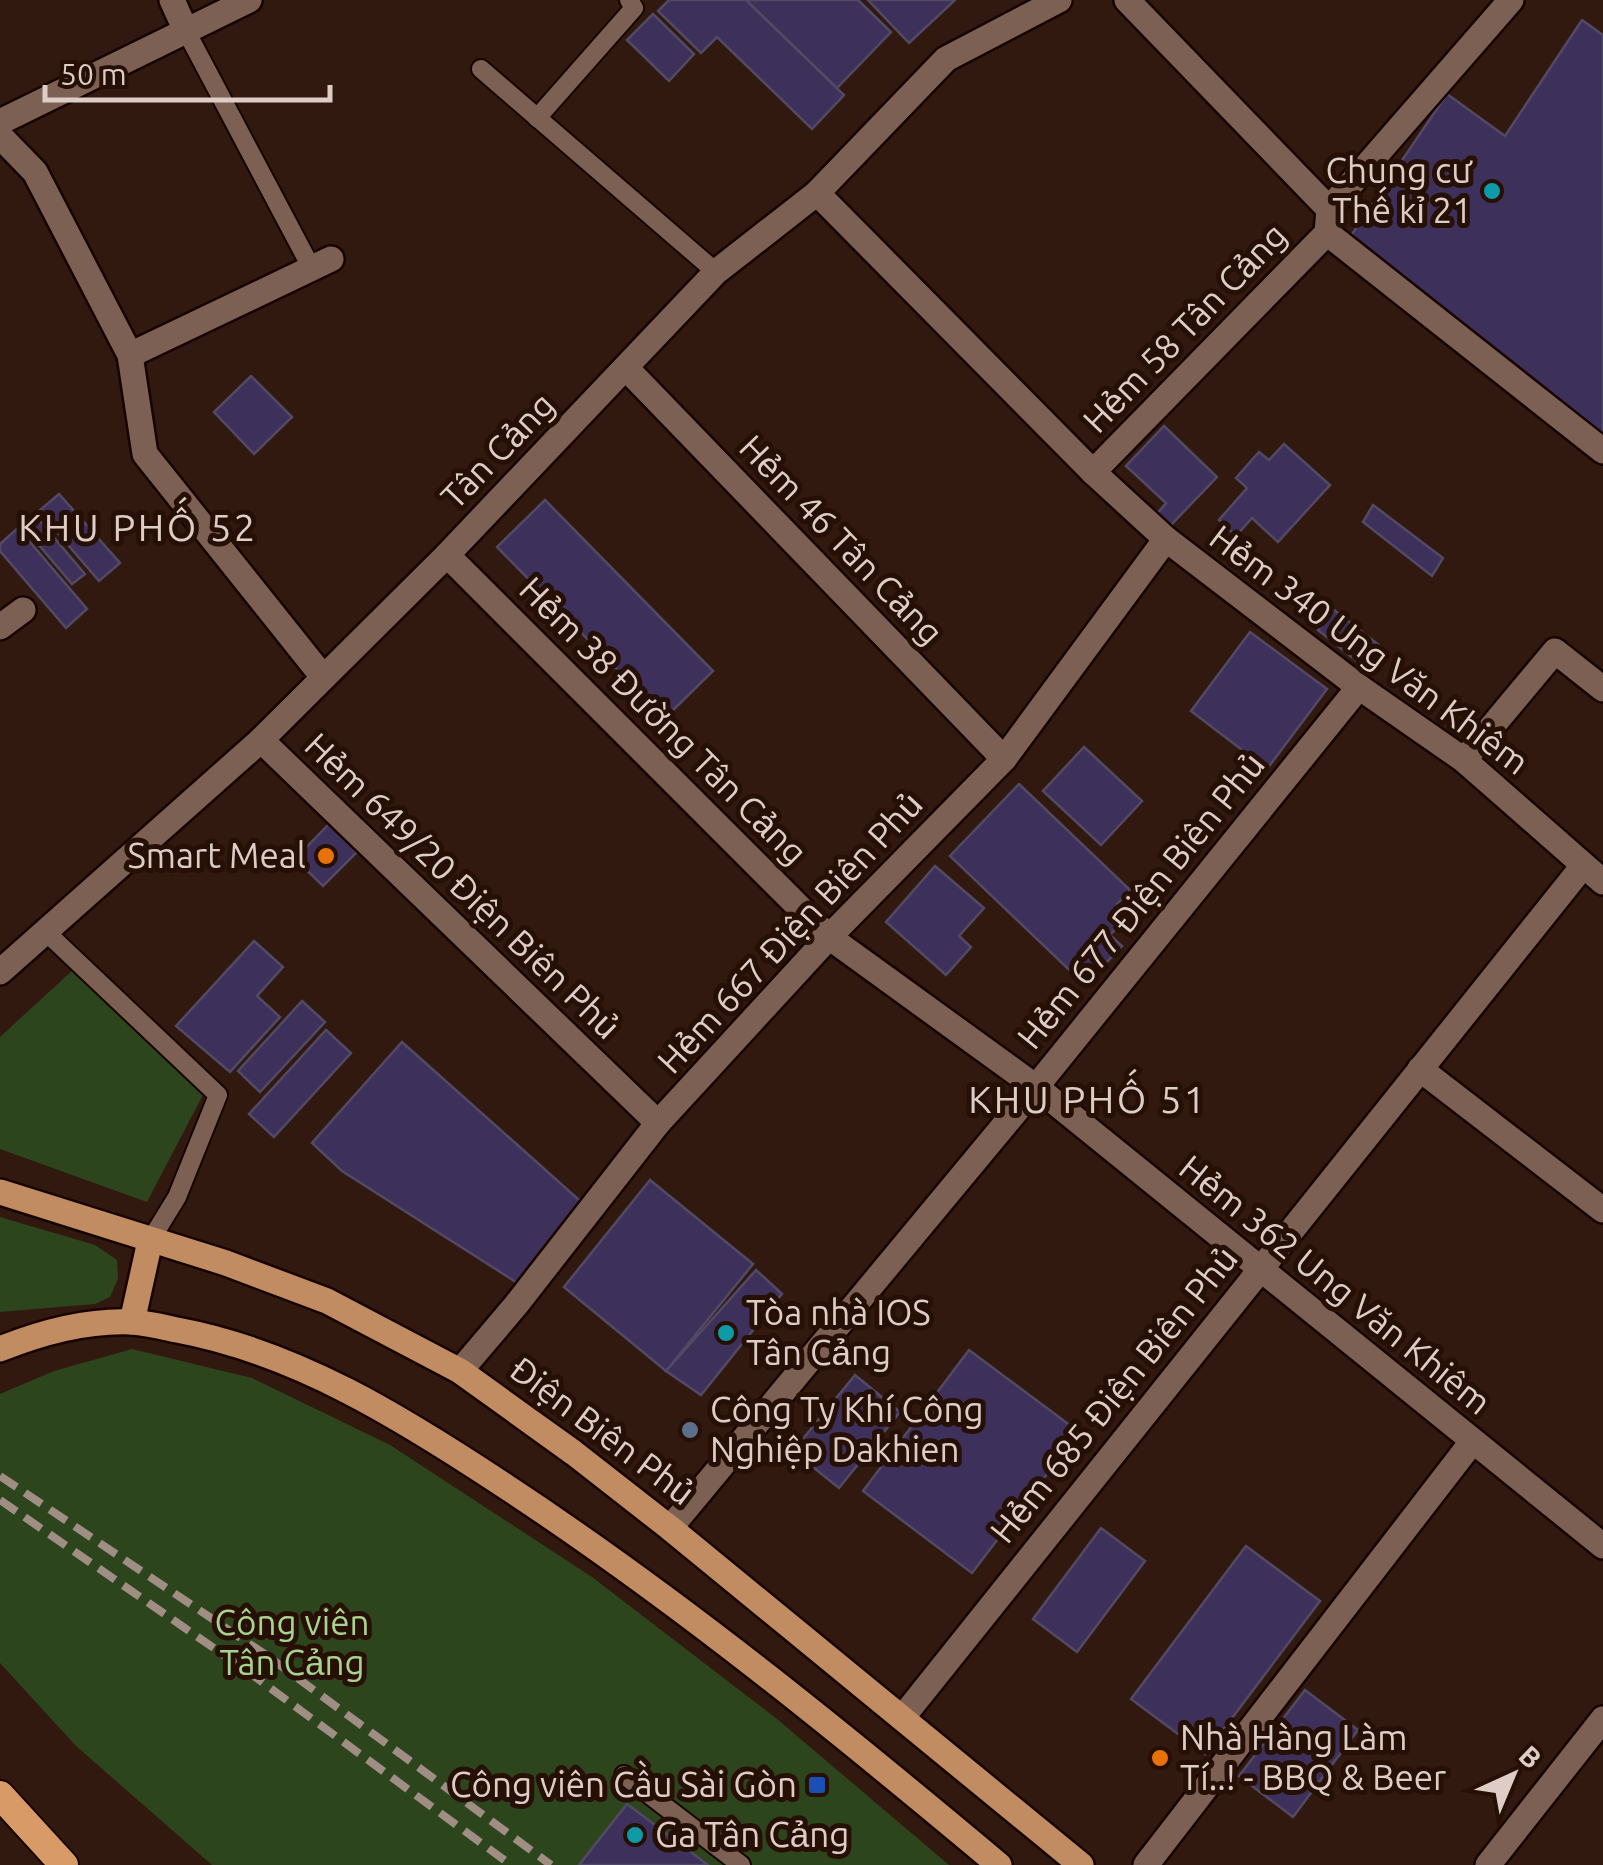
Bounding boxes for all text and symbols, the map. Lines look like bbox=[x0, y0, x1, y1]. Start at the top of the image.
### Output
scale bar bbox=[45, 40, 330, 102]
text: 50 m bbox=[60, 57, 127, 91]
place label: Chung cư Thế kỉ 21 bbox=[1326, 150, 1473, 230]
marker: Chung cư Thế kỉ 21 bbox=[1481, 180, 1503, 202]
street label: Hẻm 58 Tân Cảng bbox=[1074, 215, 1294, 440]
street label: Tân Cảng bbox=[432, 384, 562, 516]
street label: Hẻm 46 Tân Cảng bbox=[732, 427, 952, 652]
district label: KHU PHỐ 52 bbox=[18, 496, 258, 548]
street label: Hẻm 340 Ung Văn Khiêm bbox=[1203, 516, 1537, 782]
street label: Hẻm 38 Đường Tân Cảng bbox=[512, 569, 815, 872]
street label: Hẻm 649/20 Điện Biên Phủ bbox=[297, 725, 628, 1046]
street label: Hẻm 677 Điện Biên Phủ bbox=[1009, 744, 1272, 1056]
street label: Hẻm 667 Điện Biên Phủ bbox=[649, 784, 930, 1081]
place label: Smart Meal bbox=[128, 835, 306, 875]
marker: Smart Meal bbox=[315, 845, 337, 867]
district label: KHU PHỐ 51 bbox=[968, 1068, 1208, 1120]
street label: Hẻm 362 Ung Văn Khiêm bbox=[1172, 1146, 1499, 1422]
street label: Hẻm 685 Điện Biên Phủ bbox=[982, 1238, 1245, 1550]
place label: Tòa nhà IOS Tân Cảng bbox=[746, 1292, 931, 1372]
marker: Tòa nhà IOS Tân Cảng bbox=[715, 1322, 737, 1344]
street label: Điện Biên Phủ bbox=[503, 1348, 702, 1512]
place label: Công Ty Khí Công Nghiệp Dakhien bbox=[710, 1389, 984, 1469]
marker: Công Ty Khí Công Nghiệp Dakhien bbox=[679, 1419, 701, 1441]
park label: Công viên Tân Cảng bbox=[215, 1602, 369, 1682]
place label: Nhà Hàng Làm Tí..! - BBQ & Beer bbox=[1180, 1717, 1446, 1797]
north arrow bbox=[1463, 1725, 1563, 1825]
text: B bbox=[1513, 1739, 1548, 1774]
marker: Nhà Hàng Làm Tí..! - BBQ & Beer bbox=[1149, 1747, 1171, 1769]
place label: Công viên Cầu Sài Gòn bbox=[450, 1760, 797, 1804]
marker: Công viên Cầu Sài Gòn bbox=[806, 1774, 828, 1796]
place label: Ga Tân Cảng bbox=[655, 1814, 849, 1854]
marker: Ga Tân Cảng bbox=[624, 1824, 646, 1846]

